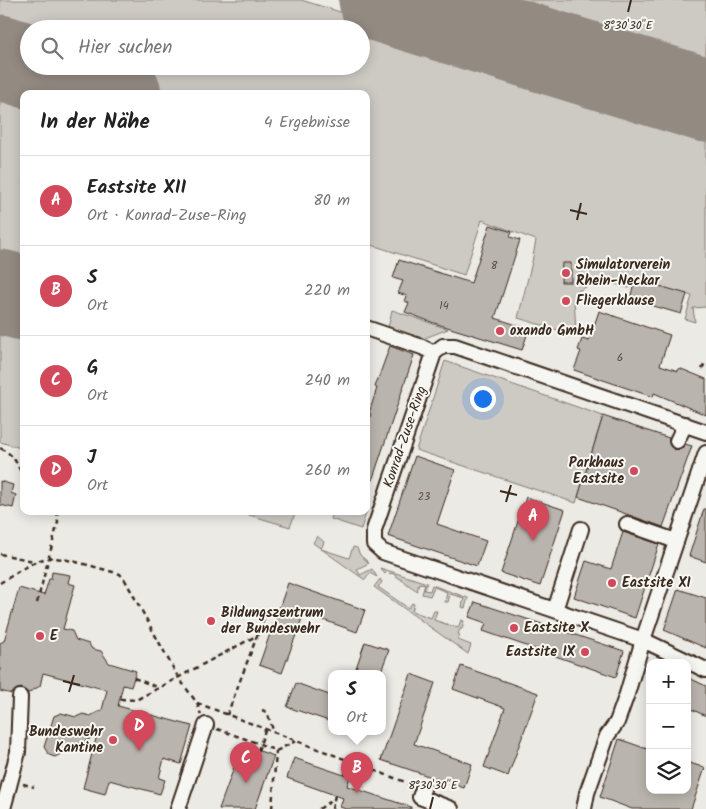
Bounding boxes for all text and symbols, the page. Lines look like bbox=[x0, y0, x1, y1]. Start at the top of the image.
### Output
text: 8°30'30"E bbox=[603, 16, 654, 35]
search box bbox=[20, 20, 370, 75]
text: Hier suchen bbox=[78, 33, 172, 63]
icon: search bbox=[38, 34, 66, 62]
text: In der Nähe bbox=[40, 106, 150, 139]
text: 4 Ergebnisse bbox=[264, 110, 350, 135]
text: Eastsite XII bbox=[87, 173, 186, 203]
text: A bbox=[51, 188, 61, 213]
text: 80 m bbox=[313, 188, 350, 213]
text: Ort · Konrad-Zuse-Ring bbox=[87, 203, 247, 228]
place label: Simulatorverein Rhein-Neckar bbox=[576, 254, 671, 292]
house number: 8 bbox=[491, 257, 498, 275]
text: S bbox=[87, 263, 98, 293]
marker: Simulatorverein Rhein-Neckar bbox=[560, 267, 572, 279]
text: B bbox=[51, 278, 61, 303]
text: 220 m bbox=[304, 278, 350, 303]
place label: Fliegerklause bbox=[576, 290, 655, 312]
text: Ort bbox=[87, 293, 108, 318]
marker: Fliegerklause bbox=[560, 295, 572, 307]
house number: 14 bbox=[439, 297, 449, 315]
place label: oxando GmbH bbox=[510, 320, 594, 342]
marker: oxando GmbH bbox=[494, 325, 506, 337]
house number: 6 bbox=[617, 349, 623, 367]
text: G bbox=[87, 353, 98, 383]
text: C bbox=[51, 368, 61, 393]
text: 240 m bbox=[305, 368, 350, 393]
text: Ort bbox=[87, 383, 108, 408]
street label: Konrad-Zuse-Ring bbox=[377, 383, 433, 491]
your location bbox=[470, 386, 496, 412]
text: J bbox=[87, 443, 96, 473]
place label: Parkhaus Eastsite bbox=[569, 452, 624, 490]
text: D bbox=[51, 458, 61, 483]
text: 260 m bbox=[305, 458, 350, 483]
marker: Parkhaus Eastsite bbox=[628, 465, 640, 477]
text: Ort bbox=[87, 473, 108, 498]
house number: 23 bbox=[418, 488, 430, 506]
pin: A bbox=[517, 500, 549, 541]
place label: Eastsite XI bbox=[622, 572, 691, 594]
marker: Eastsite XI bbox=[606, 577, 618, 589]
place label: Bildungszentrum der Bundeswehr bbox=[221, 602, 324, 640]
marker: Bildungszentrum der Bundeswehr bbox=[205, 615, 217, 627]
place label: Eastsite X bbox=[524, 617, 589, 639]
marker: Eastsite X bbox=[508, 622, 520, 634]
place label: E bbox=[50, 625, 59, 647]
marker: E bbox=[34, 630, 46, 642]
place label: Eastsite IX bbox=[506, 641, 576, 663]
marker: Eastsite IX bbox=[579, 646, 591, 658]
map controls bbox=[646, 659, 691, 794]
button: + bbox=[646, 659, 691, 704]
popup bbox=[328, 670, 386, 735]
text: S bbox=[346, 675, 357, 705]
button: − bbox=[646, 704, 691, 749]
text: Ort bbox=[346, 705, 368, 730]
pin: D bbox=[123, 710, 155, 751]
place label: Bundeswehr Kantine bbox=[29, 721, 104, 759]
marker: Bundeswehr Kantine bbox=[107, 734, 119, 746]
pin: C bbox=[230, 742, 262, 783]
button: layers bbox=[646, 749, 691, 794]
pin: B bbox=[341, 752, 373, 793]
text: 8°30'30"E bbox=[408, 776, 459, 795]

